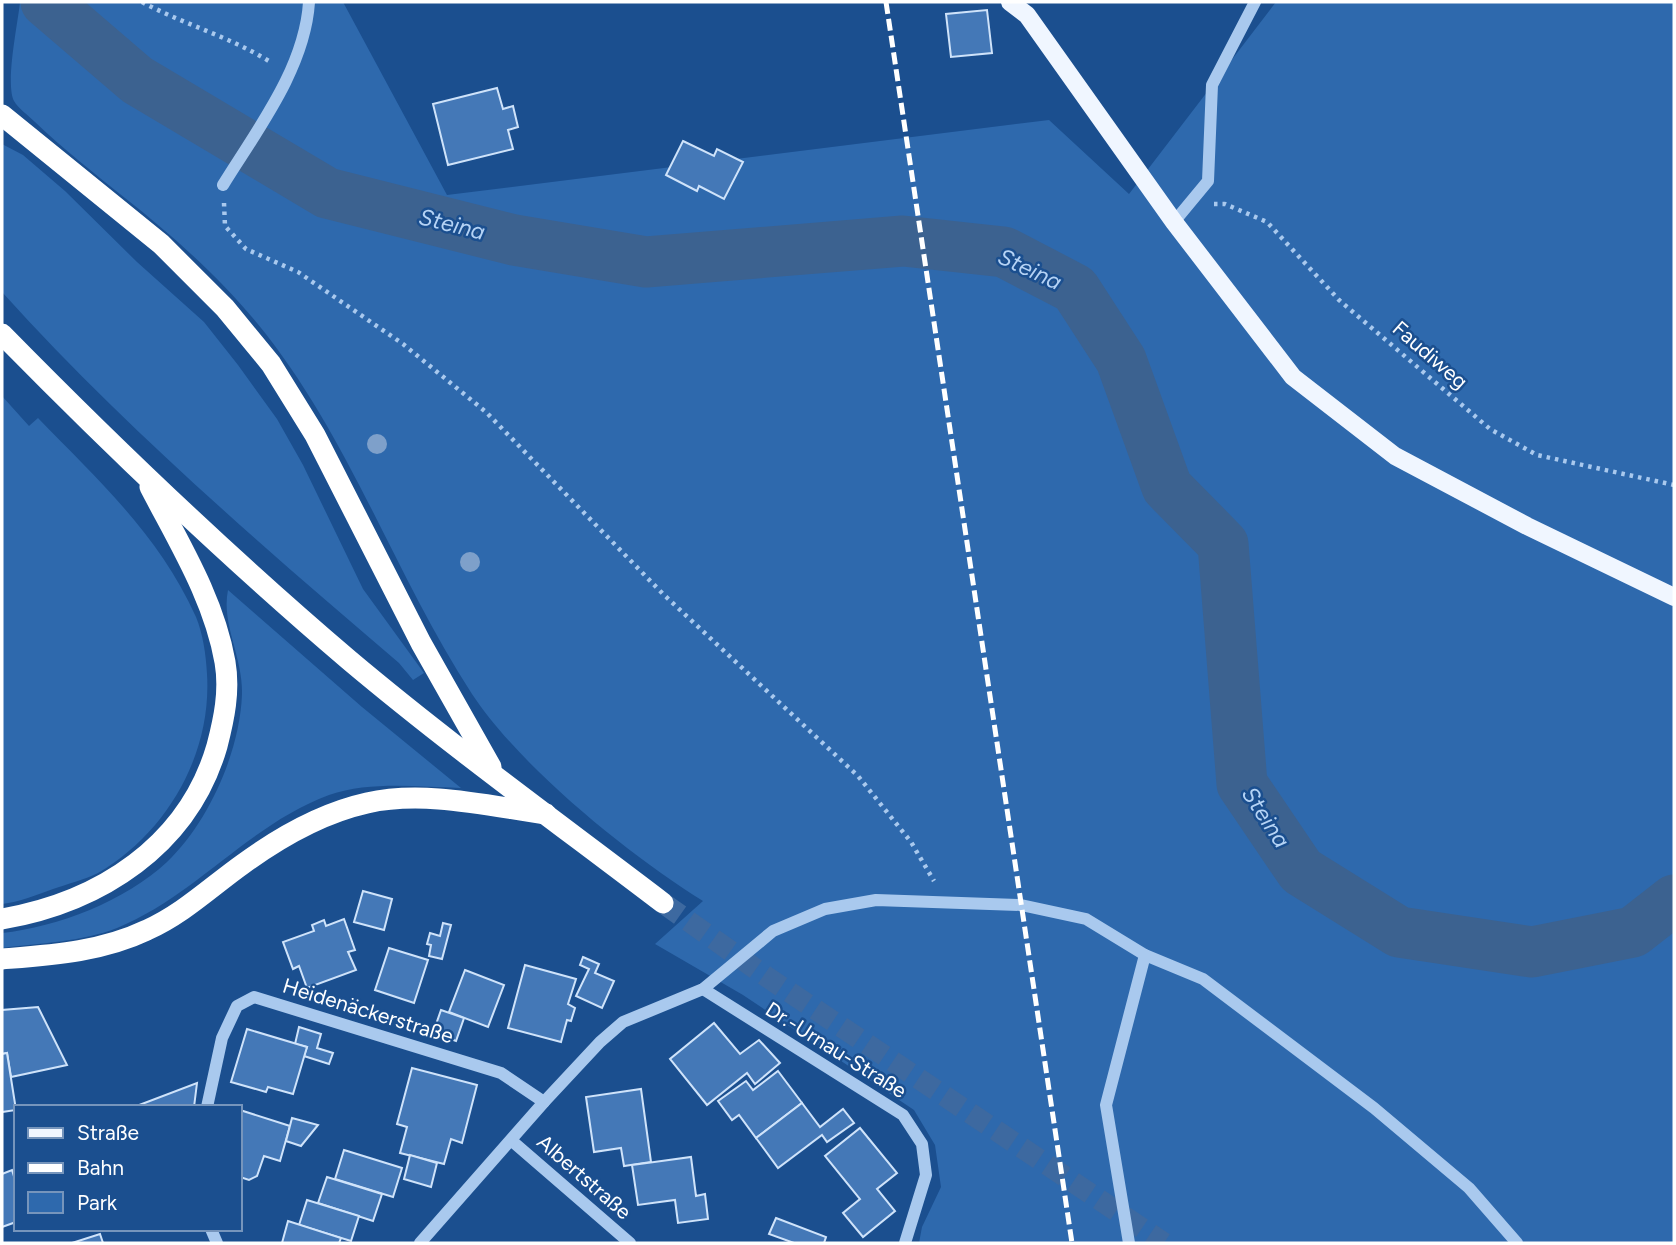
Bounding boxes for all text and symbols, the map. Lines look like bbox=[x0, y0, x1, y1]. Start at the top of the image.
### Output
water label: Steina bbox=[416, 202, 488, 246]
water label: Steina bbox=[994, 242, 1066, 296]
street label: Faudiweg bbox=[1388, 315, 1473, 394]
water label: Steina bbox=[1236, 781, 1296, 853]
street label: Heidenäckerstraße bbox=[280, 973, 456, 1048]
street label: Dr.-Urnau-Straße bbox=[761, 996, 911, 1103]
legend bbox=[14, 1105, 242, 1231]
text: Straße bbox=[77, 1120, 139, 1145]
street label: Albertstraße bbox=[532, 1129, 636, 1224]
text: Bahn bbox=[77, 1155, 124, 1180]
text: Park bbox=[77, 1190, 118, 1215]

